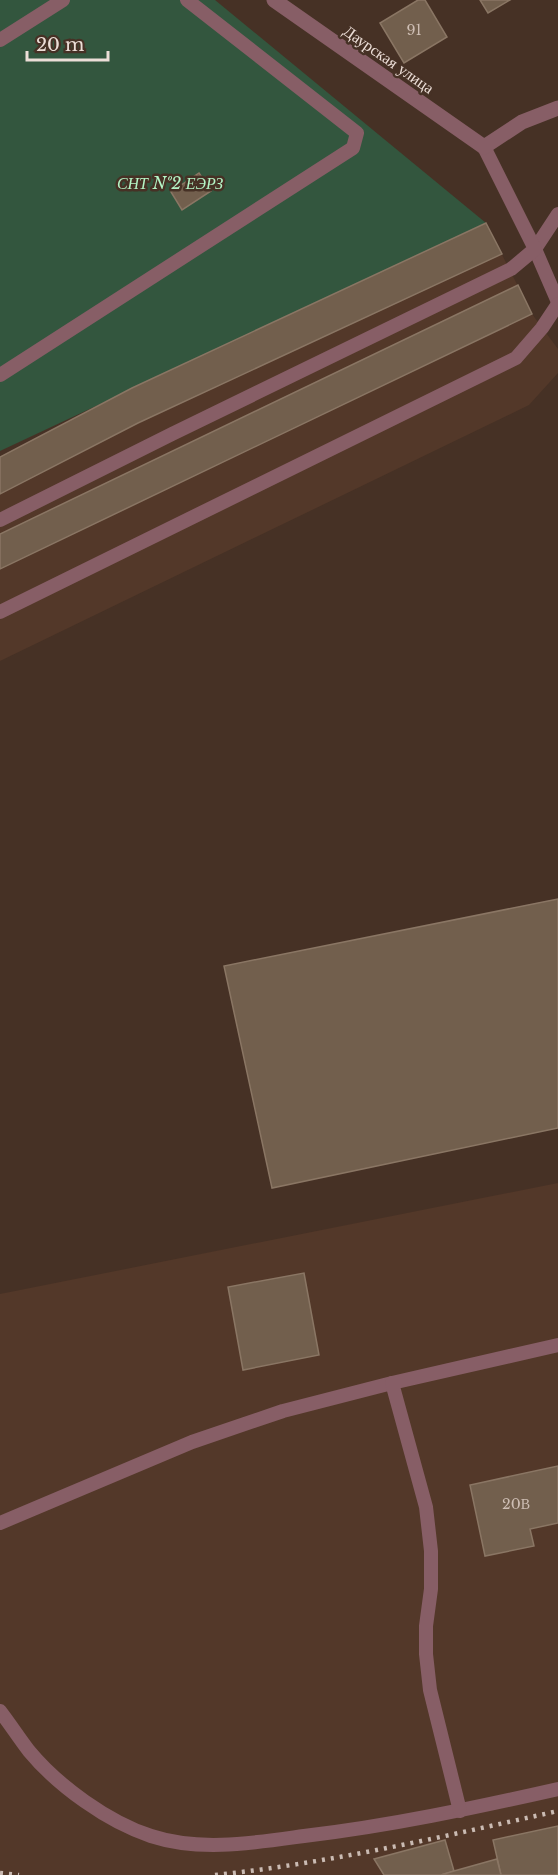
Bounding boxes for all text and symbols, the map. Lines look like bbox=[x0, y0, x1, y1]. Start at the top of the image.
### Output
street label: Даурская улица bbox=[340, 20, 438, 98]
house number: 91 bbox=[406, 21, 422, 39]
scale bar bbox=[27, 24, 108, 62]
text: 20 m bbox=[36, 34, 84, 56]
park label: СНТ №2 ЕЭРЗ bbox=[117, 173, 223, 193]
house number: 20В bbox=[502, 1495, 530, 1513]

